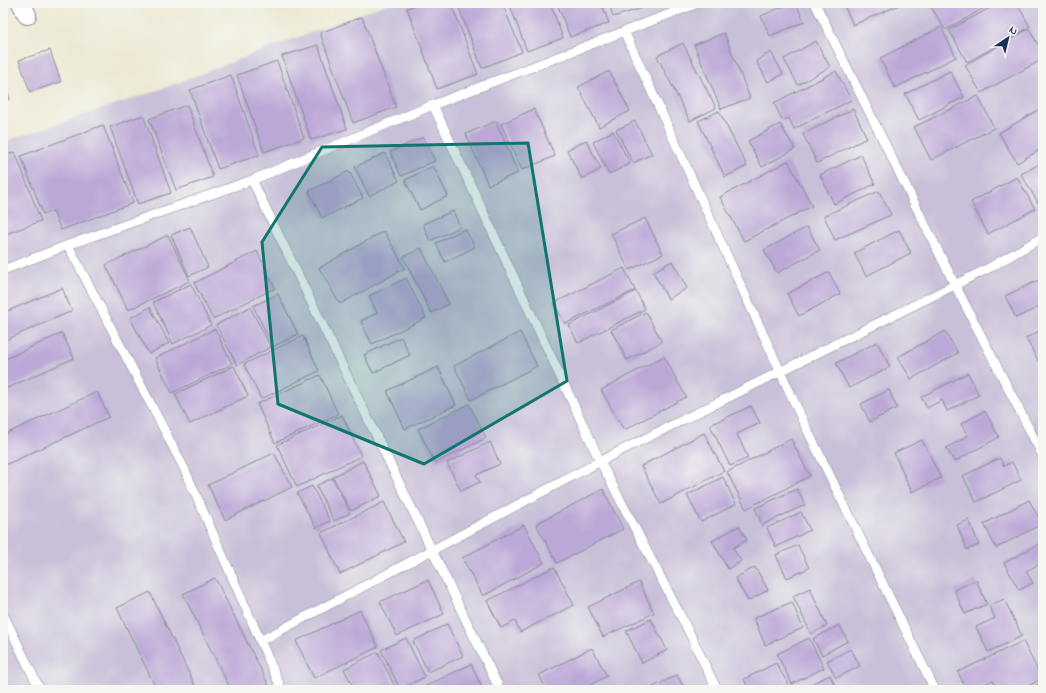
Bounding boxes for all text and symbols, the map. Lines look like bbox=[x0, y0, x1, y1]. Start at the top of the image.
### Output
north arrow bbox=[988, 18, 1028, 58]
text: N bbox=[1006, 22, 1021, 39]

